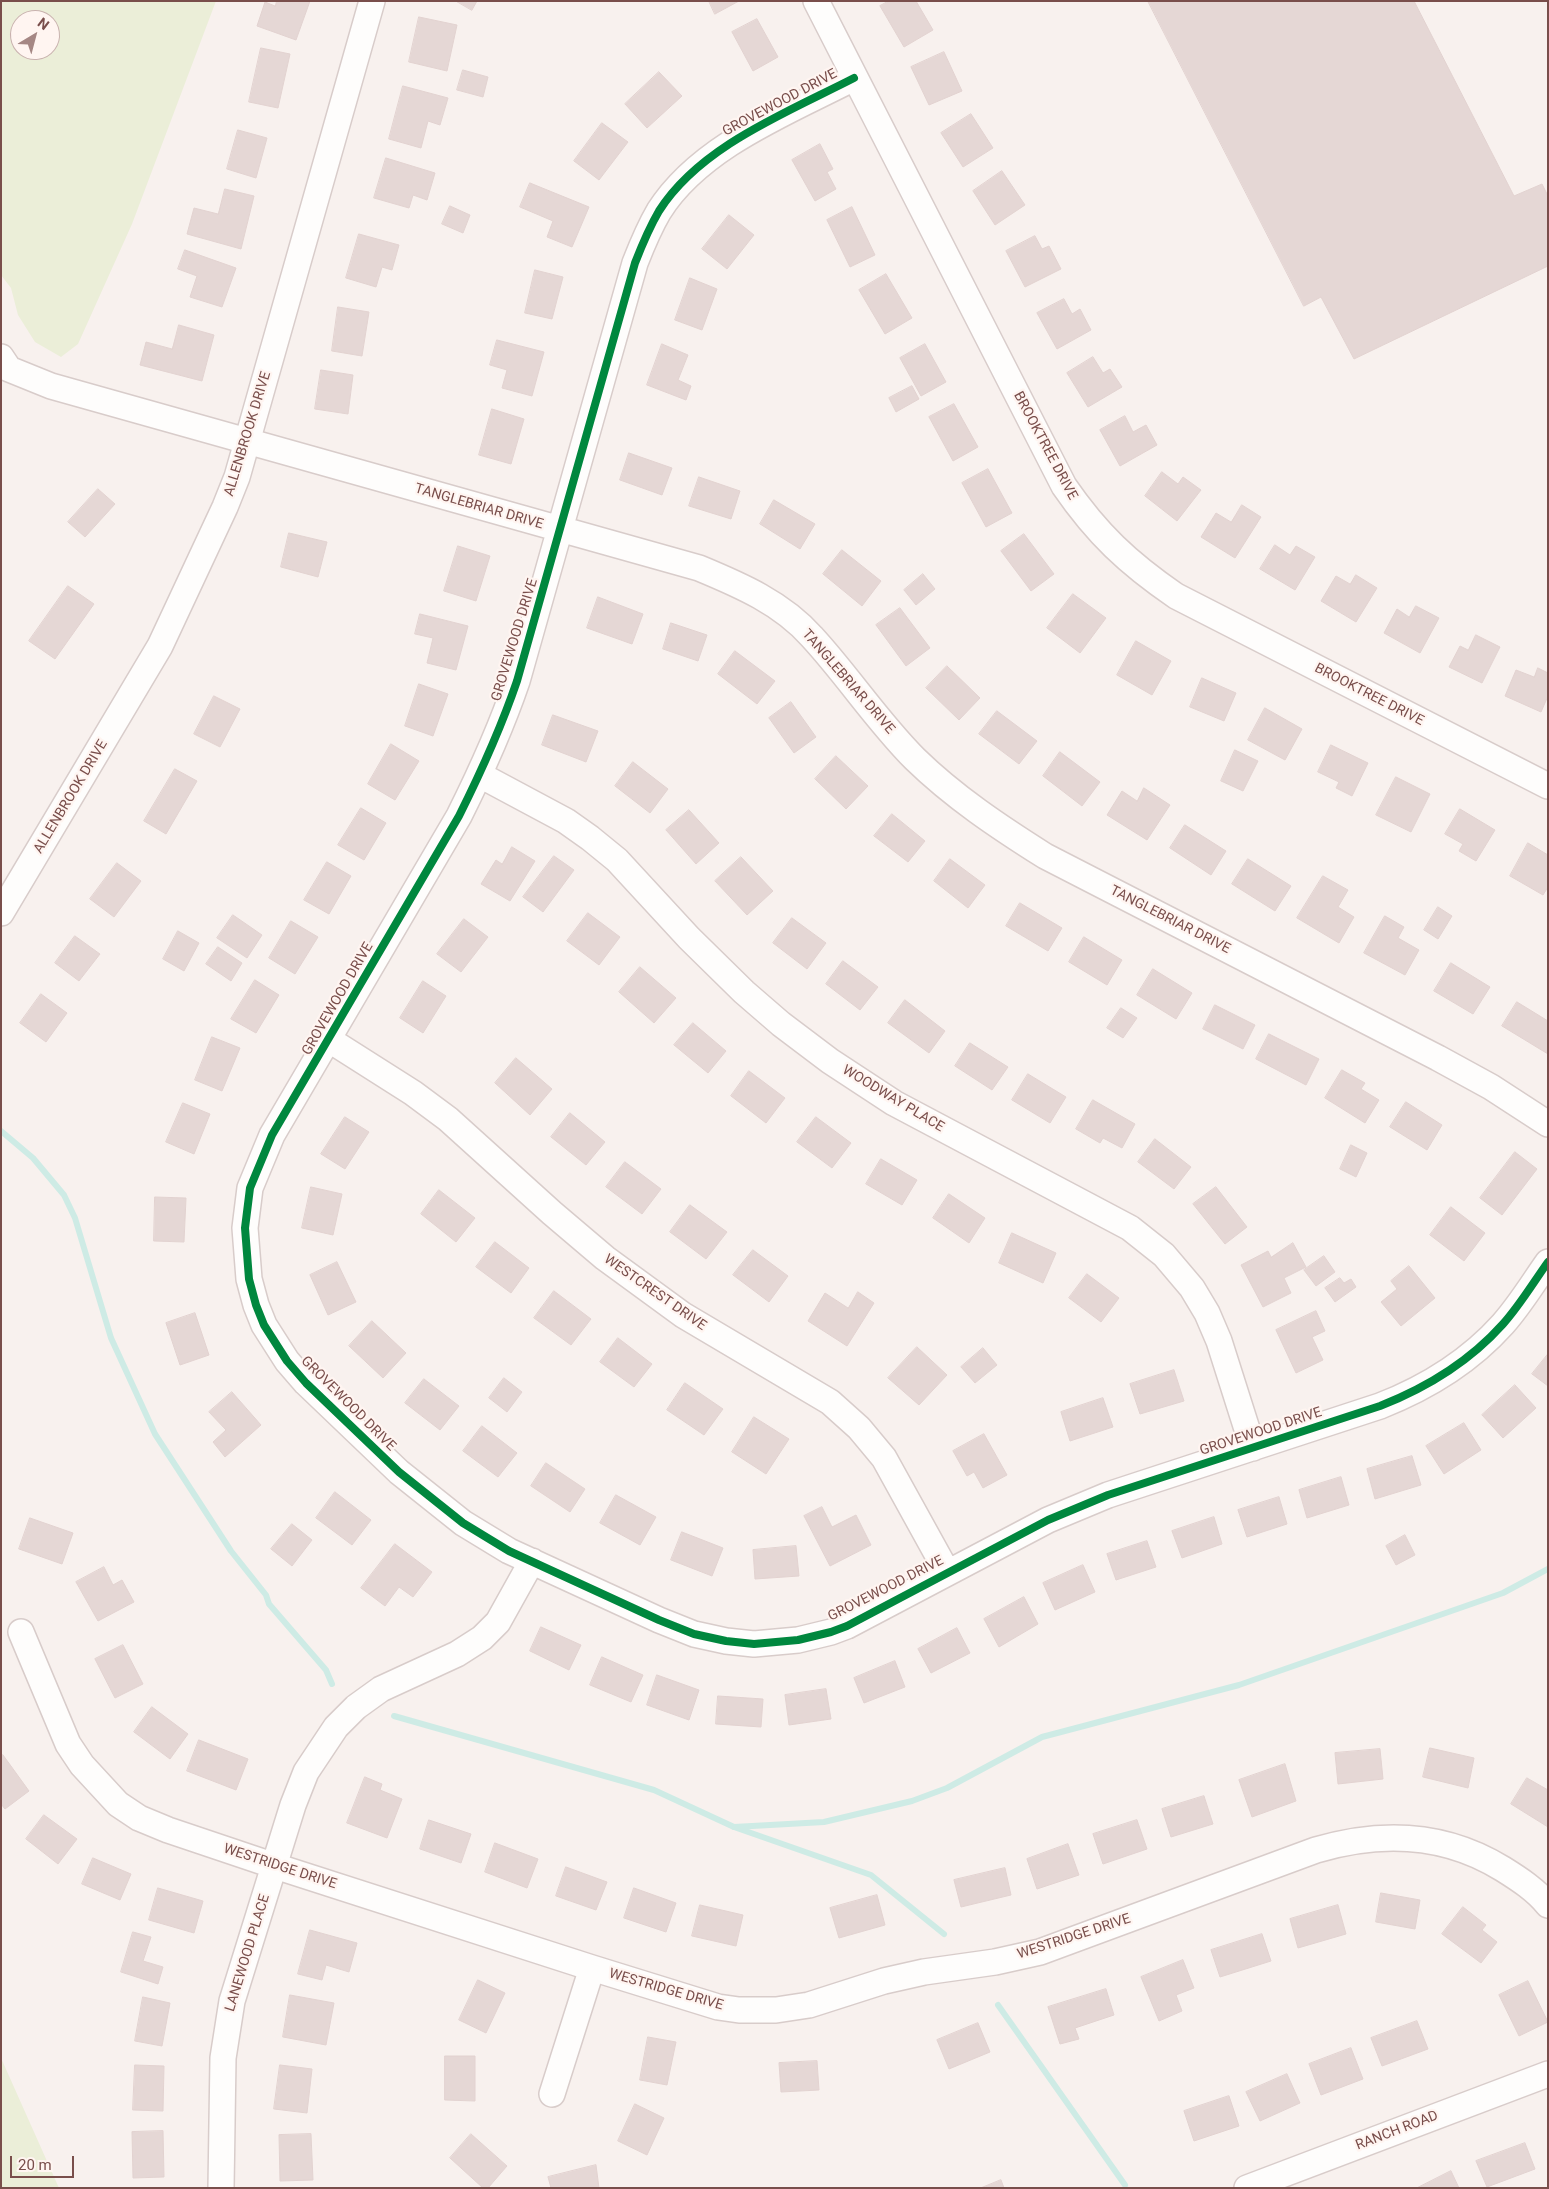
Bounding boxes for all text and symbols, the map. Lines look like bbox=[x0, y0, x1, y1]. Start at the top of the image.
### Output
north arrow bbox=[10, 10, 60, 60]
text: N bbox=[35, 14, 52, 33]
street label: GROVEWOOD DRIVE bbox=[720, 66, 840, 140]
street label: ALLENBROOK DRIVE bbox=[221, 370, 275, 498]
street label: BROOKTREE DRIVE bbox=[1009, 389, 1081, 503]
street label: TANGLEBRIAR DRIVE bbox=[413, 481, 545, 533]
street label: GROVEWOOD DRIVE bbox=[488, 577, 542, 703]
street label: TANGLEBRIAR DRIVE bbox=[798, 626, 898, 738]
street label: BROOKTREE DRIVE bbox=[1312, 660, 1426, 730]
street label: ALLENBROOK DRIVE bbox=[30, 737, 112, 857]
street label: TANGLEBRIAR DRIVE bbox=[1107, 882, 1233, 958]
street label: GROVEWOOD DRIVE bbox=[299, 940, 377, 1058]
street label: WOODWAY PLACE bbox=[839, 1062, 947, 1136]
street label: WESTCREST DRIVE bbox=[601, 1251, 709, 1335]
street label: GROVEWOOD DRIVE bbox=[297, 1353, 399, 1455]
street label: GROVEWOOD DRIVE bbox=[1198, 1404, 1324, 1460]
street label: GROVEWOOD DRIVE bbox=[825, 1553, 947, 1625]
street label: WESTRIDGE DRIVE bbox=[221, 1841, 339, 1893]
street label: LANEWOOD PLACE bbox=[222, 1892, 274, 2014]
street label: WESTRIDGE DRIVE bbox=[1015, 1911, 1133, 1963]
street label: WESTRIDGE DRIVE bbox=[607, 1966, 725, 2014]
street label: RANCH ROAD bbox=[1353, 2108, 1441, 2154]
scale bar bbox=[12, 2146, 76, 2178]
text: 20 m bbox=[18, 2156, 52, 2174]

